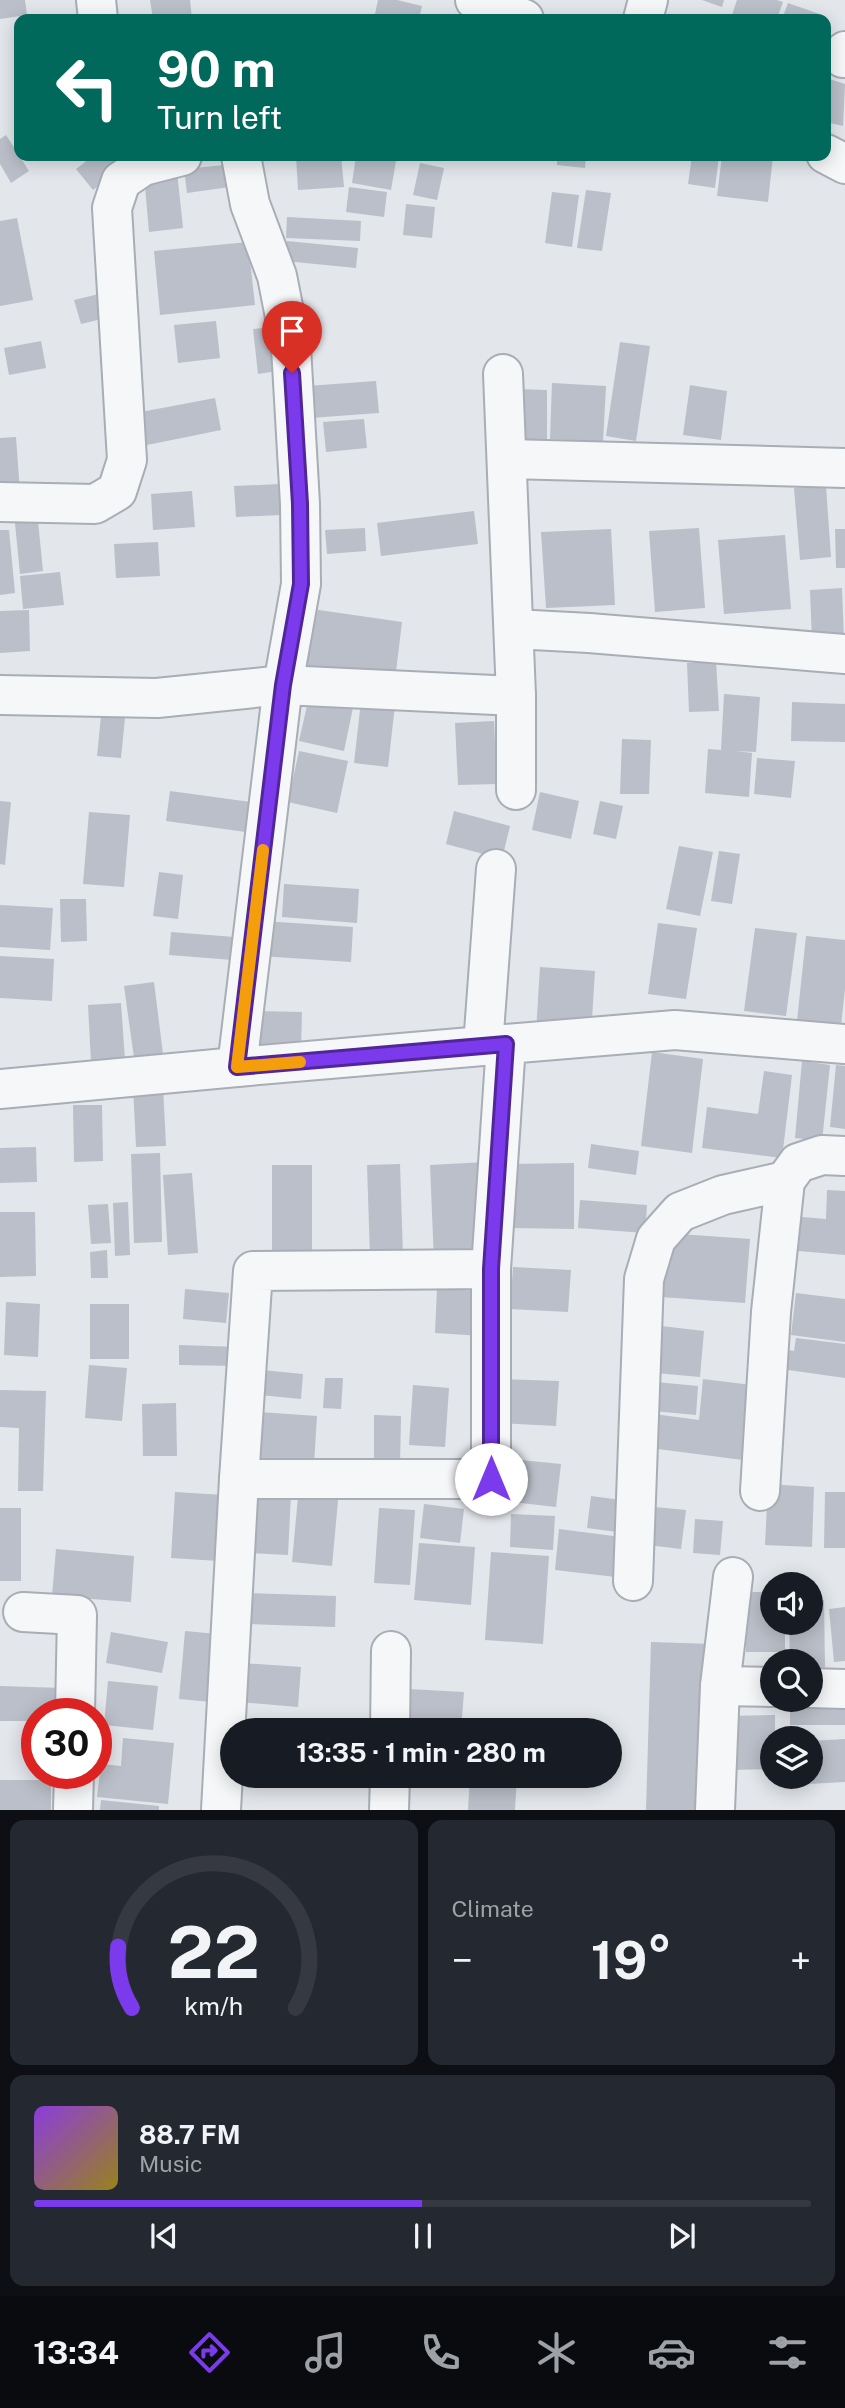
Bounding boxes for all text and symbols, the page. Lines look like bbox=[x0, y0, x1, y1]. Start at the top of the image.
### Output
text: 90 m bbox=[157, 40, 276, 98]
icon: left bbox=[42, 42, 133, 133]
text: Turn left bbox=[157, 99, 282, 136]
pin bbox=[262, 301, 322, 373]
icon: arrive bbox=[273, 312, 311, 350]
position arrow bbox=[454, 1442, 528, 1516]
map controls bbox=[760, 1572, 823, 1789]
button: sound bbox=[760, 1572, 823, 1635]
button: search bbox=[760, 1649, 823, 1712]
speed limit sign: 30 bbox=[21, 1698, 112, 1789]
button: layers bbox=[760, 1726, 823, 1789]
text: 13:35 · 1 min · 280 m bbox=[296, 1737, 546, 1768]
text: Climate bbox=[452, 1895, 534, 1922]
text: 22 bbox=[168, 1910, 260, 1995]
text: 19° bbox=[591, 1930, 672, 1991]
text: − bbox=[452, 1938, 473, 1983]
text: + bbox=[790, 1938, 811, 1983]
text: km/h bbox=[184, 1991, 243, 2021]
text: 88.7 FM bbox=[139, 2119, 241, 2150]
text: Music bbox=[139, 2150, 203, 2177]
icon: previous bbox=[145, 2217, 183, 2255]
icon: pause bbox=[404, 2217, 442, 2255]
icon: next bbox=[663, 2217, 701, 2255]
icon: directions bbox=[185, 2328, 234, 2377]
icon: music bbox=[301, 2328, 350, 2377]
icon: phone bbox=[416, 2328, 465, 2377]
icon: climate bbox=[532, 2328, 581, 2377]
icon: car bbox=[647, 2328, 696, 2377]
icon: filters bbox=[763, 2328, 812, 2377]
text: 13:34 bbox=[33, 2334, 119, 2371]

